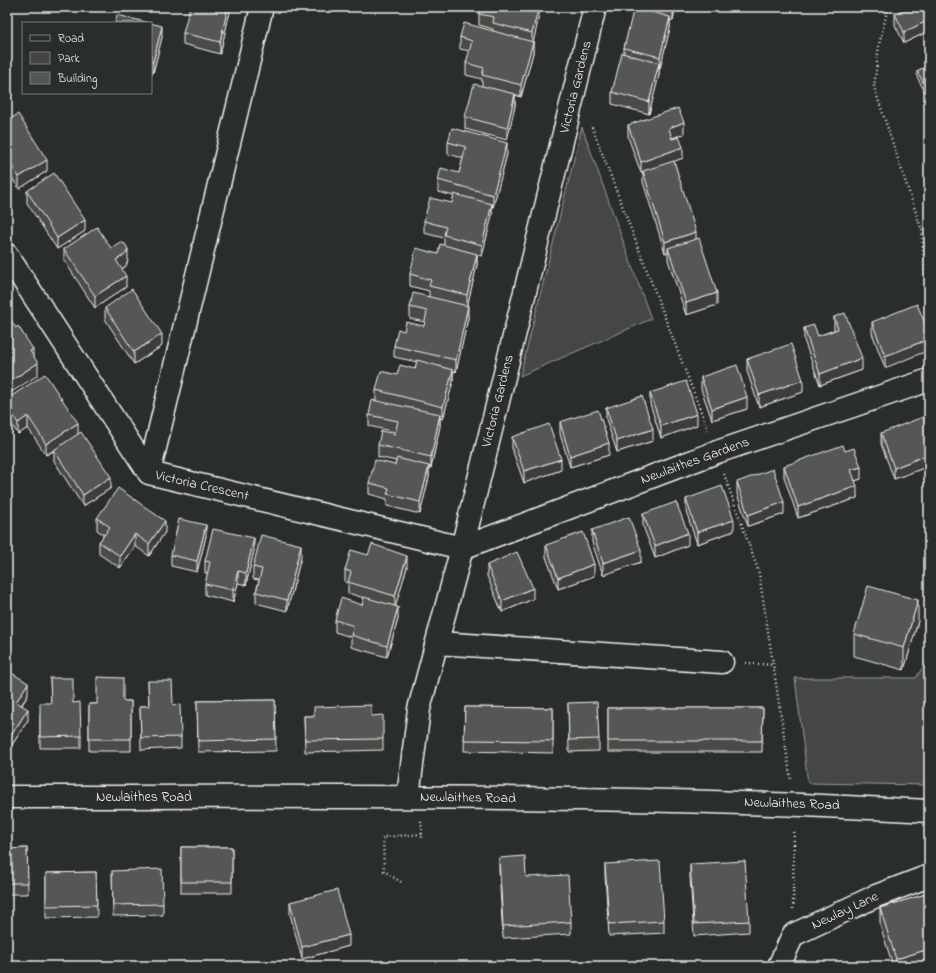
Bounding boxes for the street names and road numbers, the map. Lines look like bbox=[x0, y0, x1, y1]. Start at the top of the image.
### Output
street label: Victoria Gardens bbox=[554, 38, 598, 136]
street label: Victoria Gardens bbox=[476, 352, 520, 450]
street label: Newlaithes Gardens bbox=[638, 432, 752, 490]
street label: Victoria Crescent bbox=[152, 465, 251, 507]
street label: Newlaithes Road bbox=[96, 787, 192, 808]
street label: Newlaithes Road bbox=[420, 787, 516, 809]
street label: Newlaithes Road bbox=[744, 792, 840, 816]
street label: Newlay Lane bbox=[808, 886, 883, 937]

